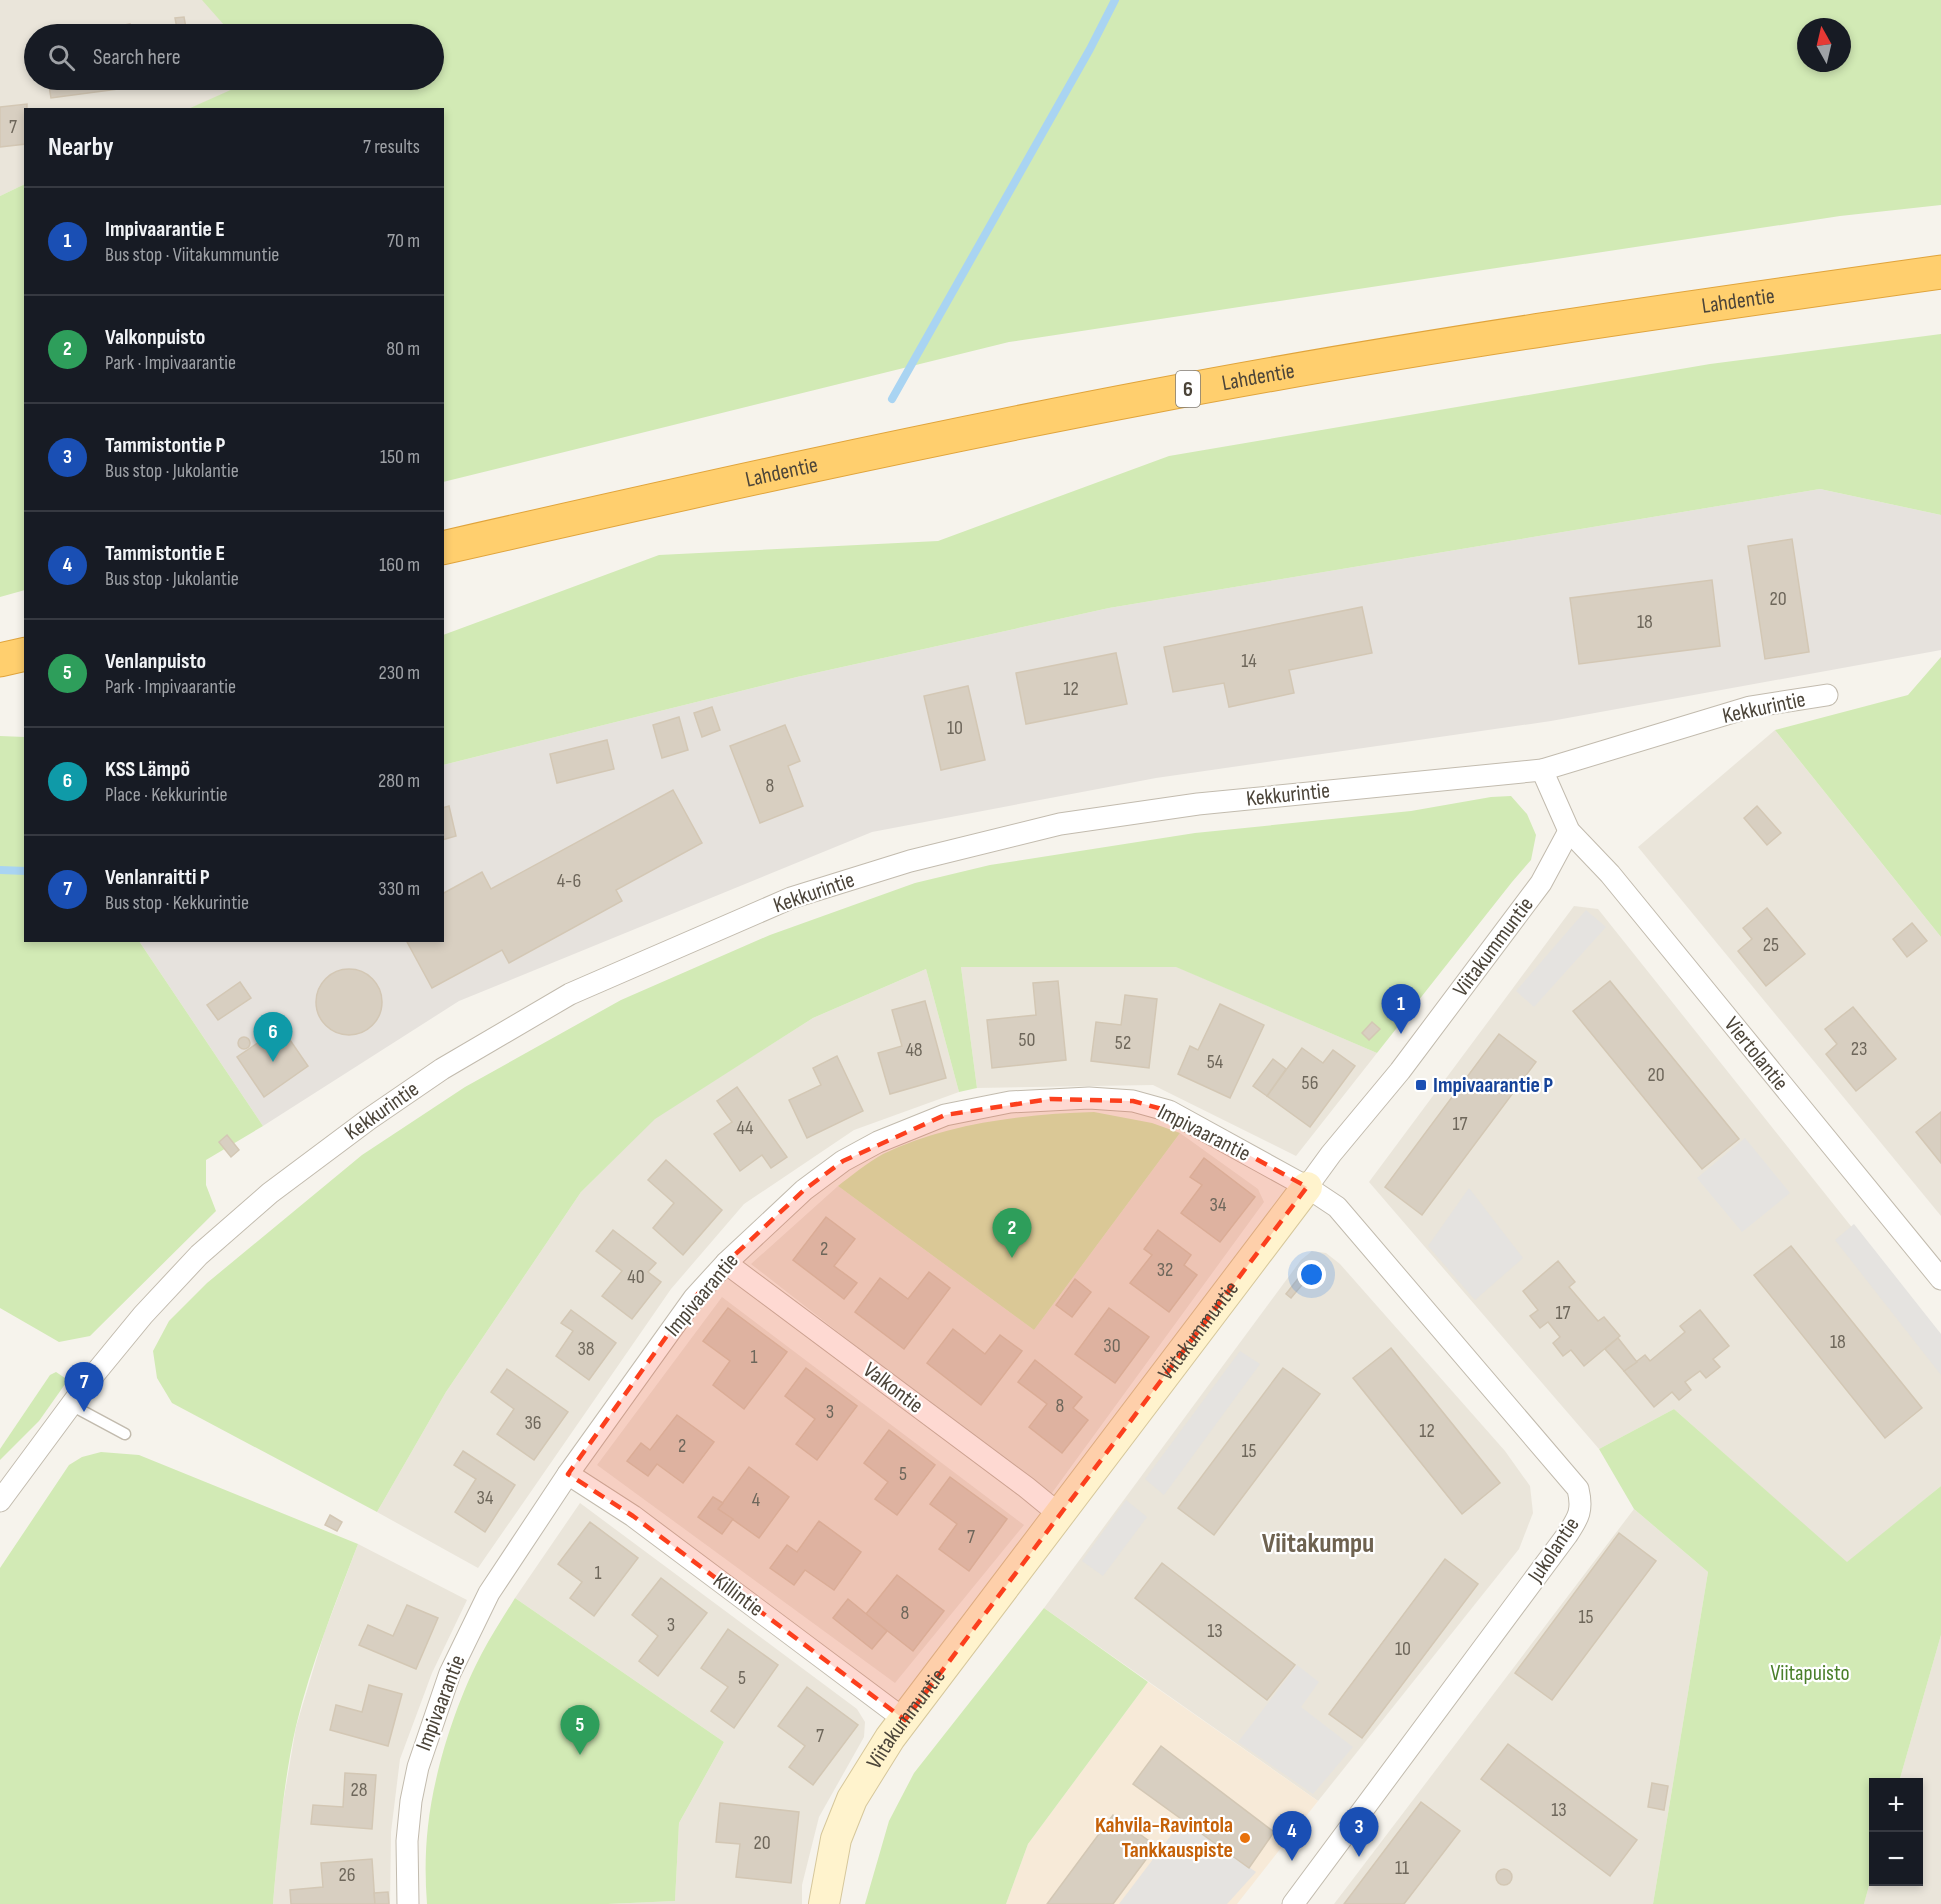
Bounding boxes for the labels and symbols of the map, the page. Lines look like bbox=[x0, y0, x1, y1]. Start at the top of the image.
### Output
north arrow bbox=[1797, 18, 1851, 72]
house number: 7 bbox=[9, 115, 17, 139]
street label: Lahdentie bbox=[1700, 282, 1776, 319]
street label: Lahdentie bbox=[1220, 357, 1297, 397]
road number: 6 bbox=[1176, 371, 1200, 407]
street label: Lahdentie bbox=[743, 451, 820, 493]
house number: 20 bbox=[1769, 587, 1787, 611]
house number: 18 bbox=[1637, 610, 1653, 634]
house number: 14 bbox=[1241, 649, 1257, 673]
house number: 12 bbox=[1063, 677, 1079, 701]
street label: Kekkurintie bbox=[1720, 686, 1808, 730]
house number: 10 bbox=[947, 716, 963, 740]
house number: 8 bbox=[766, 774, 774, 798]
street label: Kekkurintie bbox=[1245, 777, 1331, 813]
street label: Kekkurintie bbox=[770, 867, 858, 919]
house number: 4-6 bbox=[557, 869, 581, 893]
street label: Viitakummuntie bbox=[1447, 892, 1539, 1002]
house number: 25 bbox=[1763, 933, 1779, 957]
pin: 1 bbox=[1382, 984, 1420, 1034]
pin: 6 bbox=[254, 1012, 292, 1062]
street label: Viertolantie bbox=[1718, 1012, 1794, 1096]
house number: 50 bbox=[1019, 1028, 1035, 1052]
house number: 52 bbox=[1115, 1031, 1131, 1055]
house number: 23 bbox=[1851, 1037, 1867, 1061]
house number: 48 bbox=[905, 1038, 923, 1062]
house number: 54 bbox=[1207, 1050, 1223, 1074]
house number: 20 bbox=[1647, 1063, 1665, 1087]
house number: 56 bbox=[1302, 1071, 1318, 1095]
place label: Impivaarantie P bbox=[1433, 1072, 1553, 1099]
street label: Kekkurintie bbox=[340, 1076, 424, 1146]
marker: Impivaarantie P bbox=[1414, 1078, 1428, 1092]
street label: Impivaarantie bbox=[1153, 1098, 1255, 1168]
house number: 17 bbox=[1453, 1112, 1467, 1136]
house number: 44 bbox=[737, 1116, 753, 1140]
house number: 34 bbox=[1210, 1193, 1226, 1217]
pin: 2 bbox=[992, 1208, 1032, 1258]
house number: 2 bbox=[820, 1237, 828, 1261]
street label: Impivaarantie bbox=[659, 1248, 745, 1342]
house number: 32 bbox=[1157, 1258, 1173, 1282]
your location bbox=[1297, 1260, 1326, 1289]
house number: 40 bbox=[627, 1265, 645, 1289]
street label: Viitakummuntie bbox=[1152, 1276, 1245, 1386]
house number: 17 bbox=[1556, 1301, 1570, 1325]
house number: 18 bbox=[1830, 1330, 1846, 1354]
house number: 30 bbox=[1103, 1334, 1121, 1358]
house number: 38 bbox=[577, 1337, 595, 1361]
house number: 1 bbox=[751, 1345, 758, 1369]
street label: Valkontie bbox=[858, 1357, 928, 1419]
pin: 7 bbox=[64, 1362, 104, 1412]
house number: 8 bbox=[1056, 1394, 1064, 1418]
house number: 3 bbox=[826, 1400, 834, 1424]
house number: 36 bbox=[524, 1411, 542, 1435]
house number: 12 bbox=[1419, 1419, 1435, 1443]
house number: 2 bbox=[678, 1434, 686, 1458]
house number: 15 bbox=[1241, 1439, 1257, 1463]
house number: 5 bbox=[899, 1462, 907, 1486]
house number: 34 bbox=[477, 1486, 493, 1510]
house number: 4 bbox=[752, 1488, 760, 1512]
street label: Jukolantie bbox=[1522, 1512, 1586, 1589]
house number: 7 bbox=[967, 1525, 975, 1549]
district label: Viitakumpu bbox=[1262, 1527, 1374, 1560]
house number: 1 bbox=[595, 1561, 602, 1585]
street label: Killintie bbox=[707, 1567, 769, 1623]
house number: 8 bbox=[901, 1601, 909, 1625]
house number: 15 bbox=[1578, 1605, 1594, 1629]
house number: 3 bbox=[667, 1613, 675, 1637]
house number: 13 bbox=[1207, 1619, 1223, 1643]
house number: 10 bbox=[1395, 1637, 1411, 1661]
street label: Impivaarantie bbox=[410, 1651, 472, 1755]
park label: Viitapuisto bbox=[1770, 1660, 1850, 1687]
street label: Viitakummuntie bbox=[861, 1663, 951, 1774]
house number: 5 bbox=[738, 1666, 746, 1690]
pin: 5 bbox=[560, 1706, 600, 1755]
house number: 7 bbox=[816, 1724, 824, 1748]
house number: 28 bbox=[351, 1778, 368, 1802]
house number: 13 bbox=[1551, 1798, 1567, 1822]
pin: 3 bbox=[1340, 1808, 1378, 1857]
place label: Kahvila-Ravintola Tankkauspiste bbox=[1095, 1812, 1233, 1864]
pin: 4 bbox=[1272, 1812, 1312, 1861]
house number: 20 bbox=[753, 1831, 771, 1855]
marker: Kahvila-Ravintola Tankkauspiste bbox=[1238, 1831, 1252, 1845]
house number: 11 bbox=[1395, 1856, 1409, 1880]
house number: 26 bbox=[339, 1863, 356, 1887]

